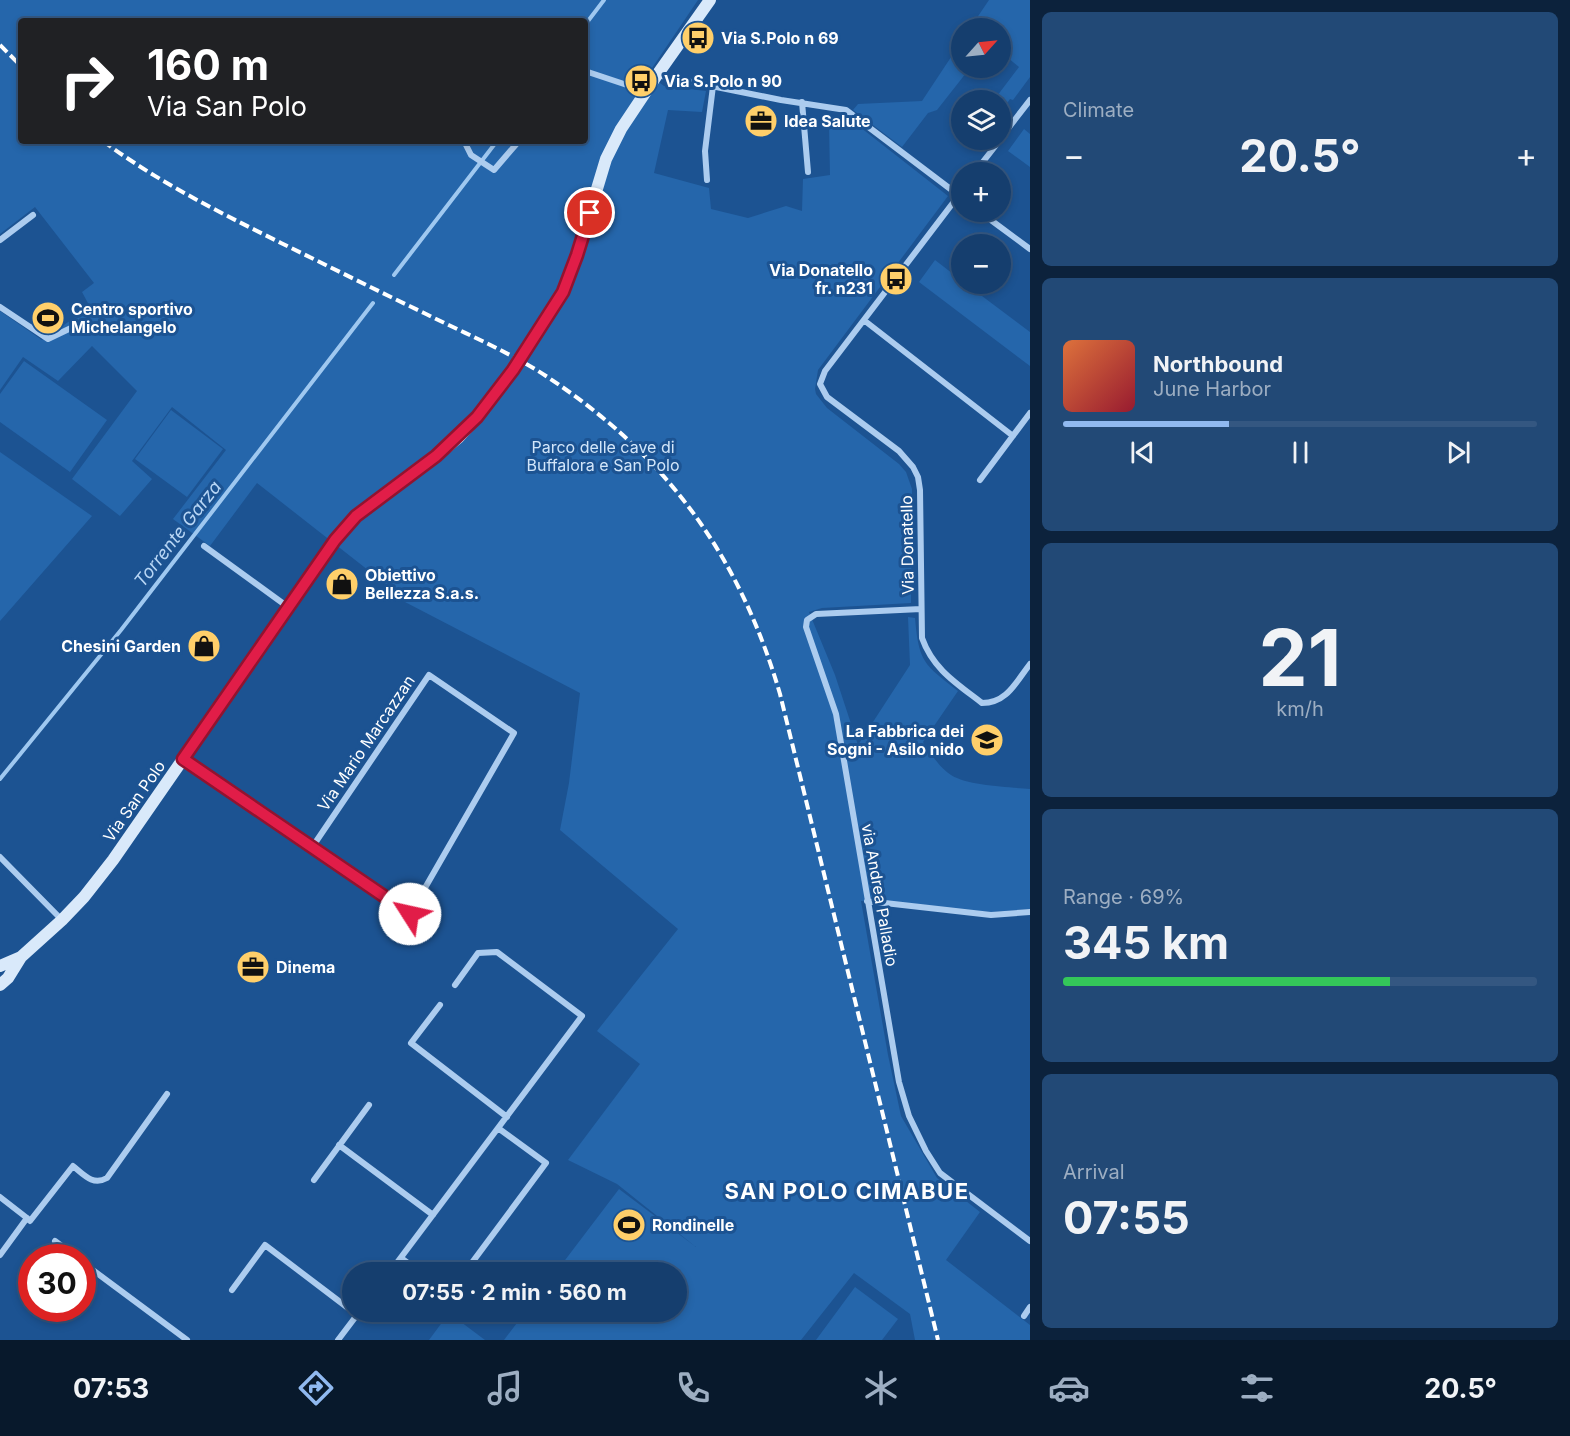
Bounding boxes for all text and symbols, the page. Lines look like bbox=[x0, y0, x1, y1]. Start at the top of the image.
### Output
north arrow bbox=[951, 18, 1011, 78]
map controls bbox=[951, 18, 1011, 294]
bus stop icon: Via S.Polo n 69 bbox=[680, 20, 716, 56]
place label: Via S.Polo n 69 bbox=[721, 28, 839, 48]
text: 160 m bbox=[147, 39, 269, 90]
icon: right bbox=[48, 42, 126, 120]
bus stop icon: Via S.Polo n 90 bbox=[623, 63, 659, 99]
place label: Via S.Polo n 90 bbox=[664, 71, 782, 91]
text: Via San Polo bbox=[147, 90, 307, 123]
button: layers bbox=[951, 90, 1011, 150]
text: Climate bbox=[1063, 98, 1134, 122]
office icon: Idea Salute bbox=[743, 103, 779, 139]
place label: Idea Salute bbox=[784, 111, 871, 131]
text: 20.5° bbox=[1239, 128, 1361, 183]
text: − bbox=[1063, 135, 1085, 175]
text: + bbox=[1515, 135, 1537, 175]
button: + bbox=[951, 162, 1011, 222]
pin bbox=[564, 187, 615, 238]
icon: arrive bbox=[573, 196, 606, 229]
button: − bbox=[951, 234, 1011, 294]
place label: Via Donatello fr. n231 bbox=[769, 260, 873, 298]
bus stop icon: Via Donatello fr. n231 bbox=[878, 261, 914, 297]
place label: Centro sportivo Michelangelo bbox=[71, 299, 193, 337]
sports icon: Centro sportivo Michelangelo bbox=[30, 300, 66, 336]
text: Northbound bbox=[1153, 351, 1283, 377]
text: June Harbor bbox=[1153, 377, 1271, 401]
icon: previous bbox=[1126, 436, 1159, 469]
icon: pause bbox=[1284, 436, 1317, 469]
icon: next bbox=[1442, 436, 1475, 469]
park label: Parco delle cave di Buffalora e San Polo bbox=[526, 437, 680, 475]
water label: Torrente Garza bbox=[130, 477, 226, 591]
street label: Via Donatello bbox=[896, 495, 918, 595]
place label: Obiettivo Bellezza S.a.s. bbox=[365, 565, 479, 603]
shop icon: Obiettivo Bellezza S.a.s. bbox=[324, 566, 360, 602]
text: 21 bbox=[1259, 610, 1341, 705]
shop icon: Chesini Garden bbox=[186, 628, 222, 664]
place label: Chesini Garden bbox=[61, 636, 181, 656]
street label: Via Mario Marcazzan bbox=[313, 671, 419, 815]
text: km/h bbox=[1276, 697, 1324, 721]
place label: La Fabbrica dei Sogni - Asilo nido bbox=[827, 721, 964, 759]
school or university icon: La Fabbrica dei Sogni - Asilo nido bbox=[969, 722, 1005, 758]
street label: Via San Polo bbox=[99, 756, 169, 846]
street label: via Andrea Palladio bbox=[858, 822, 902, 968]
position arrow bbox=[378, 882, 442, 946]
text: Range · 69% bbox=[1063, 885, 1184, 909]
text: 345 km bbox=[1063, 915, 1229, 970]
office icon: Dinema bbox=[235, 949, 271, 985]
place label: Dinema bbox=[276, 957, 335, 977]
text: Arrival bbox=[1063, 1160, 1125, 1184]
district label: SAN POLO CIMABUE bbox=[724, 1178, 970, 1204]
text: 07:55 bbox=[1063, 1190, 1190, 1245]
sports icon: Rondinelle bbox=[611, 1207, 647, 1243]
place label: Rondinelle bbox=[652, 1215, 734, 1235]
speed limit sign: 30 bbox=[18, 1244, 96, 1322]
text: 07:55 · 2 min · 560 m bbox=[402, 1279, 627, 1305]
icon: directions bbox=[295, 1367, 337, 1409]
icon: music bbox=[484, 1367, 526, 1409]
icon: phone bbox=[672, 1367, 714, 1409]
icon: climate bbox=[860, 1367, 902, 1409]
icon: car bbox=[1048, 1367, 1090, 1409]
icon: filters bbox=[1236, 1367, 1278, 1409]
text: 07:53 bbox=[73, 1372, 149, 1405]
text: 20.5° bbox=[1424, 1372, 1497, 1405]

